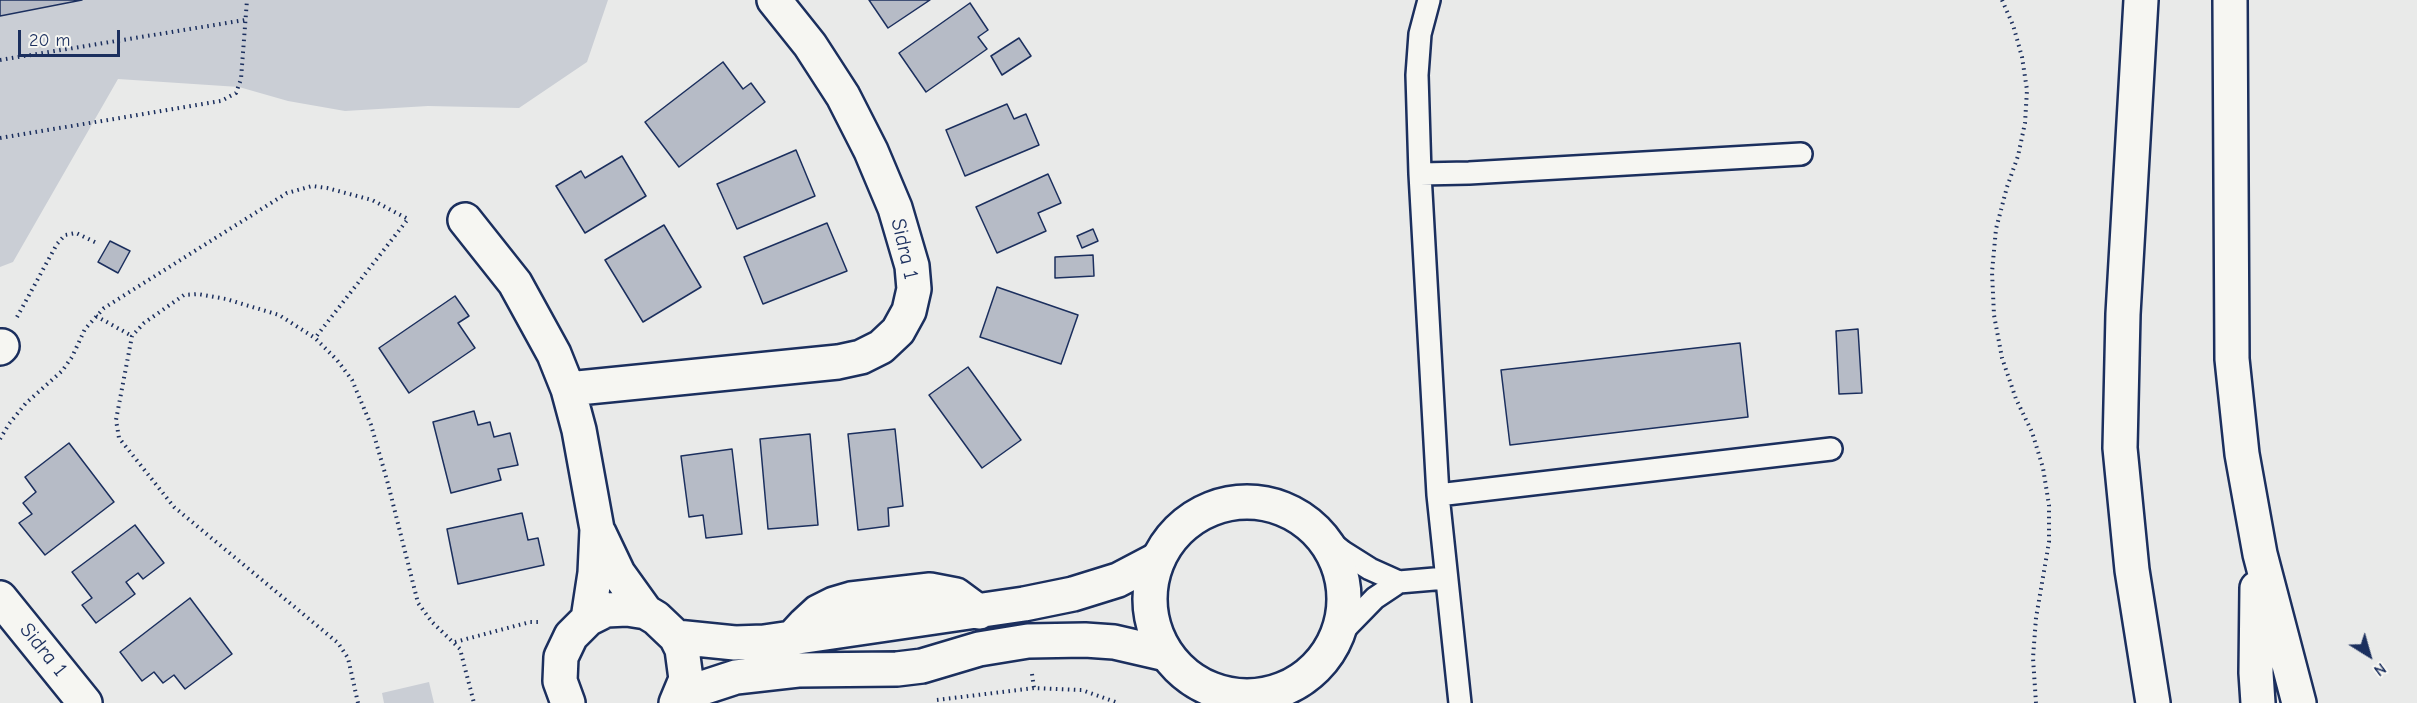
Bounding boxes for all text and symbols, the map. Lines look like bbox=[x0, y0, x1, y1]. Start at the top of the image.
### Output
scale bar bbox=[21, 18, 123, 56]
text: 20 m bbox=[29, 30, 70, 51]
street label: Sidra 1 bbox=[885, 216, 923, 282]
street label: Sidra 1 bbox=[14, 618, 72, 682]
north arrow bbox=[2339, 625, 2399, 685]
text: N bbox=[2370, 659, 2389, 680]

